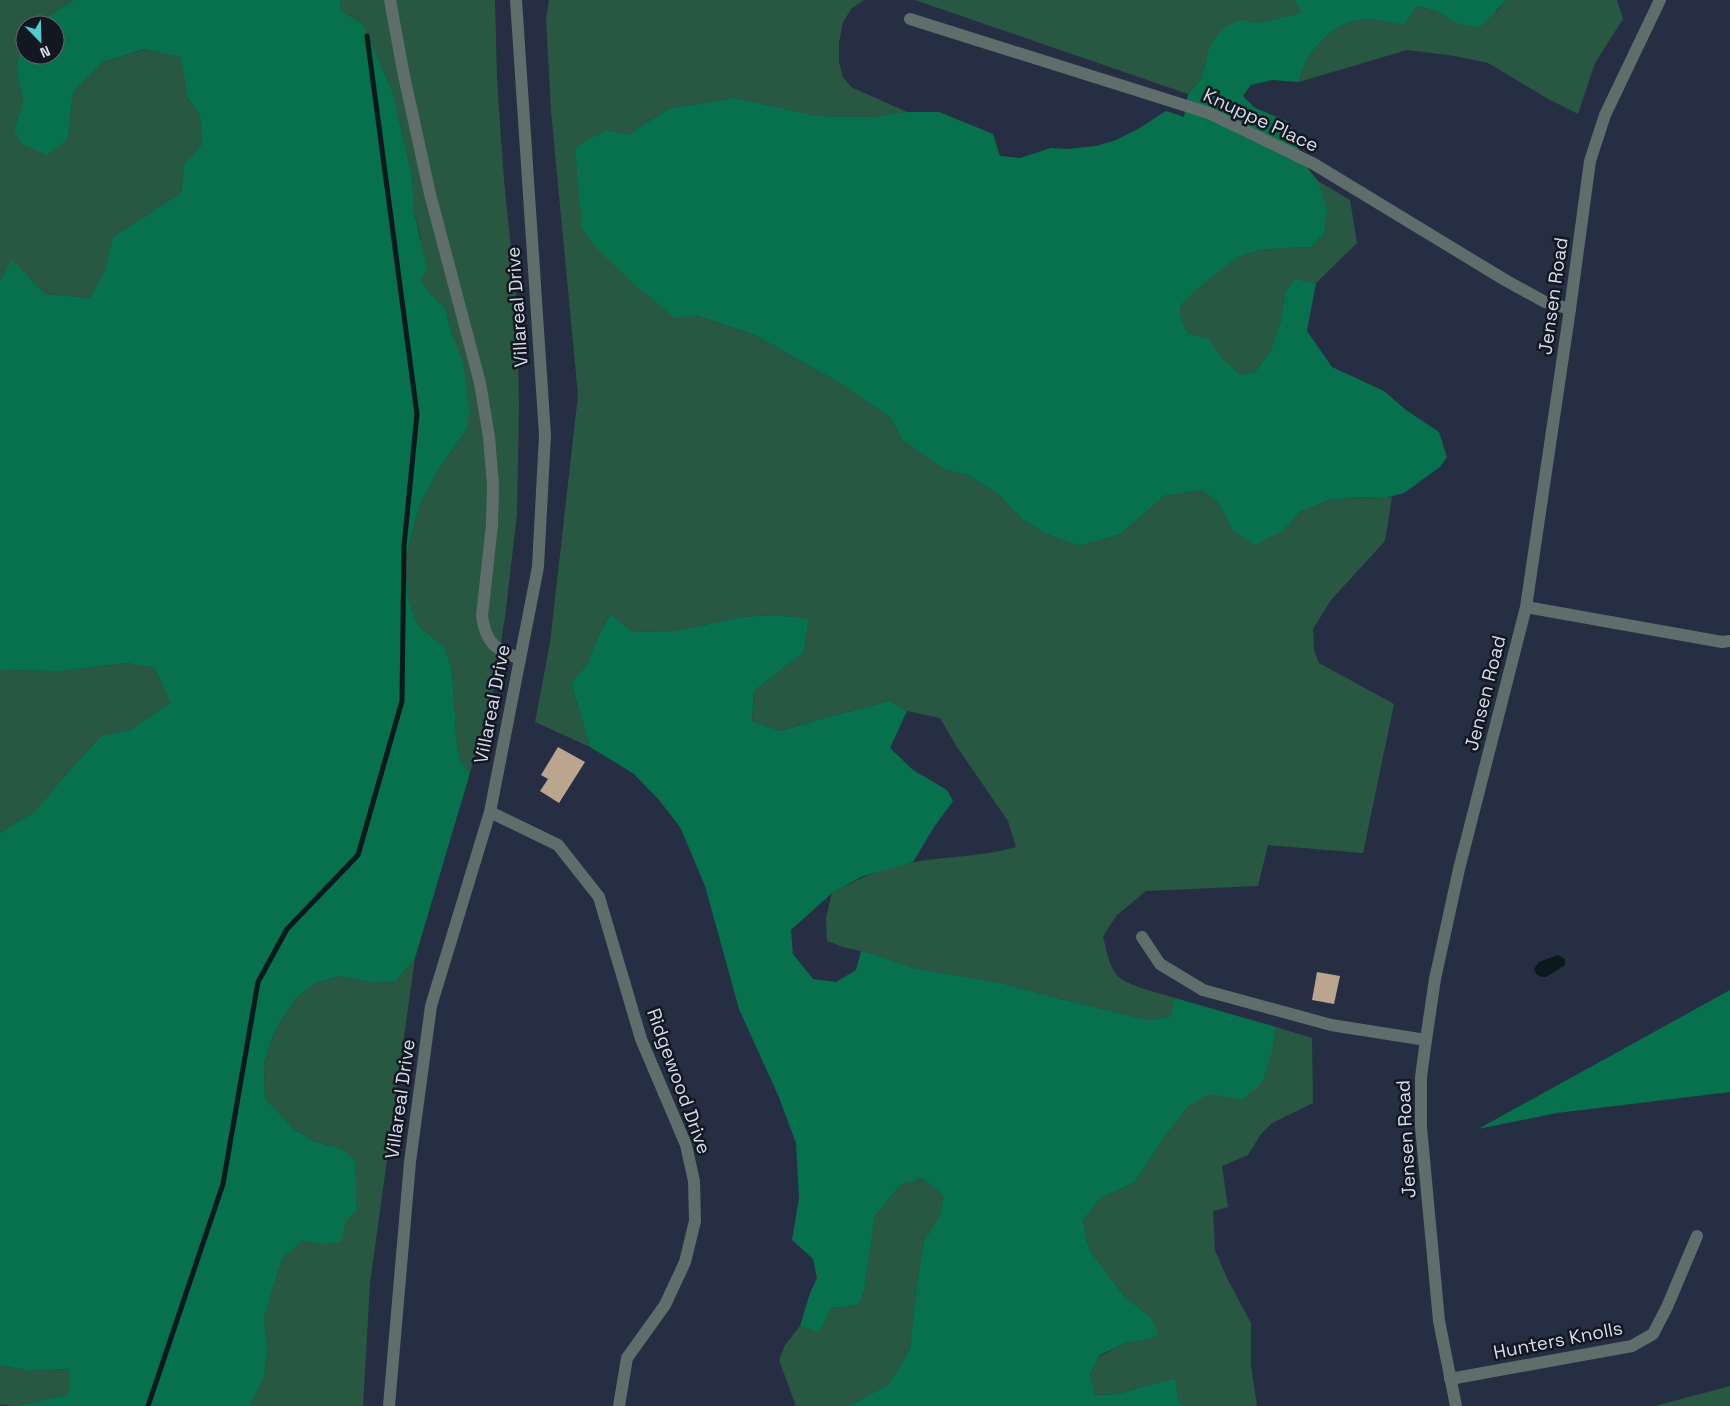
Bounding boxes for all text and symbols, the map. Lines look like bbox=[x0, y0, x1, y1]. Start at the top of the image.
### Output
north arrow bbox=[15, 15, 65, 65]
text: N bbox=[37, 42, 53, 62]
street label: Knuppe Place bbox=[1199, 82, 1323, 158]
street label: Jensen Road bbox=[1532, 236, 1574, 356]
street label: Villareal Drive bbox=[500, 246, 534, 368]
street label: Jensen Road bbox=[1459, 633, 1511, 753]
street label: Villareal Drive bbox=[468, 642, 516, 766]
street label: Ridgewood Drive bbox=[641, 1005, 717, 1157]
street label: Villareal Drive bbox=[379, 1037, 421, 1161]
street label: Jensen Road bbox=[1390, 1079, 1422, 1199]
street label: Hunters Knolls bbox=[1491, 1315, 1625, 1365]

